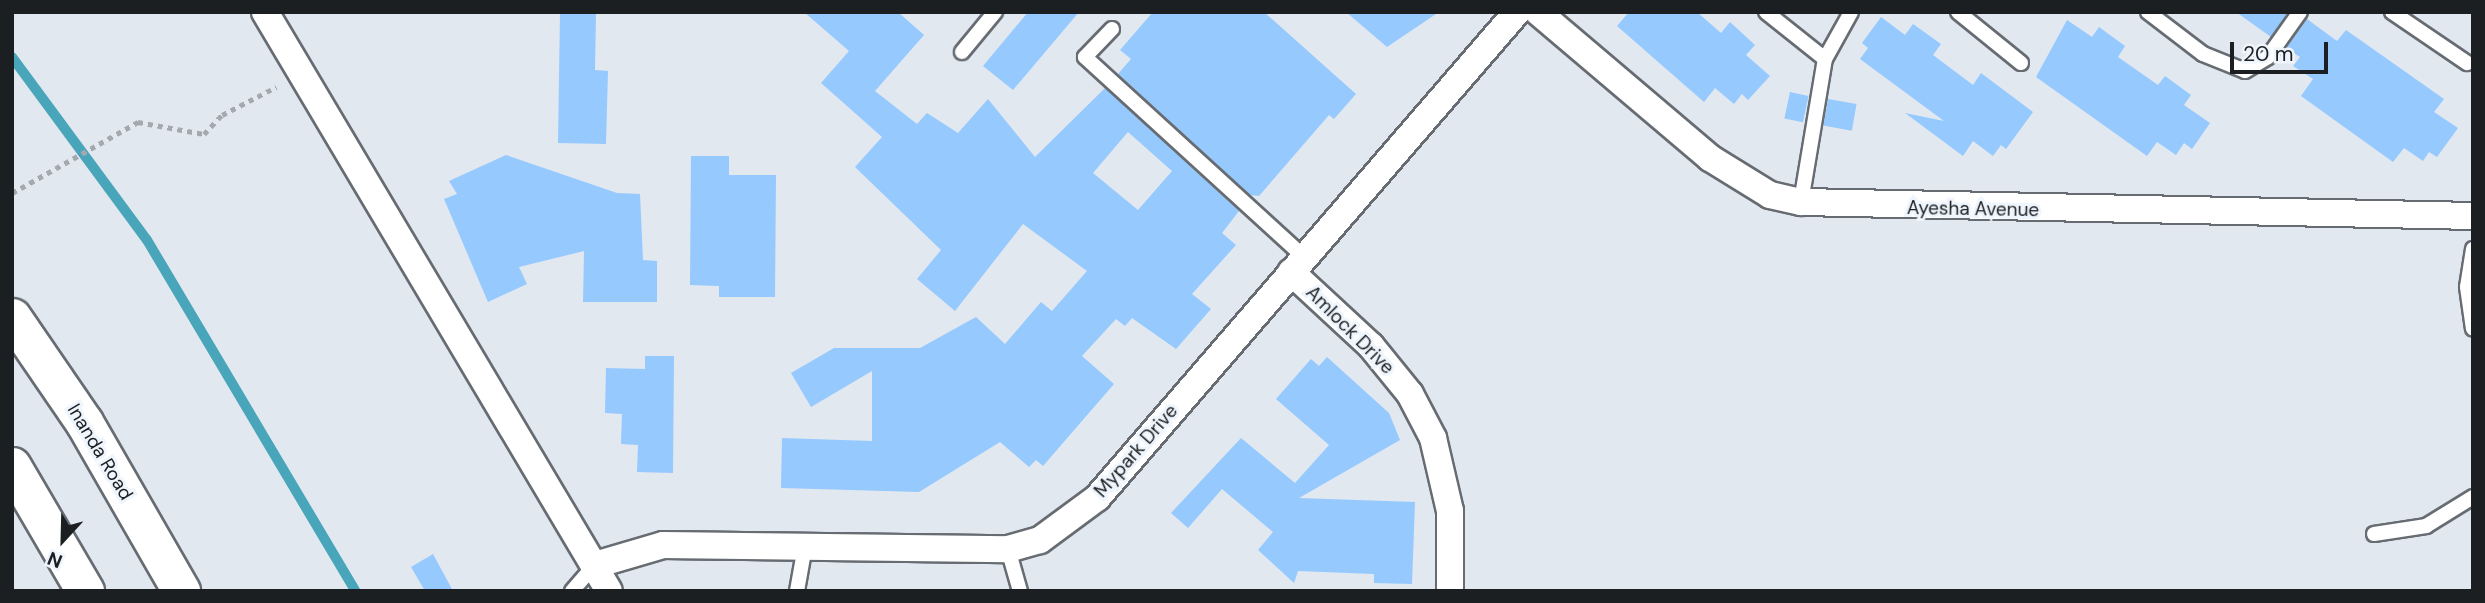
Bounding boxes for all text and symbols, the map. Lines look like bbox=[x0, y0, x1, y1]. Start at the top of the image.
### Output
scale bar bbox=[2233, 28, 2331, 72]
text: 20 m bbox=[2243, 40, 2294, 68]
street label: Ayesha Avenue bbox=[1907, 196, 2039, 222]
street label: Amlock Drive bbox=[1301, 281, 1399, 379]
street label: Inanda Road bbox=[62, 400, 138, 504]
street label: Mypark Drive bbox=[1090, 400, 1182, 502]
north arrow bbox=[28, 505, 98, 575]
text: N bbox=[44, 546, 66, 574]

